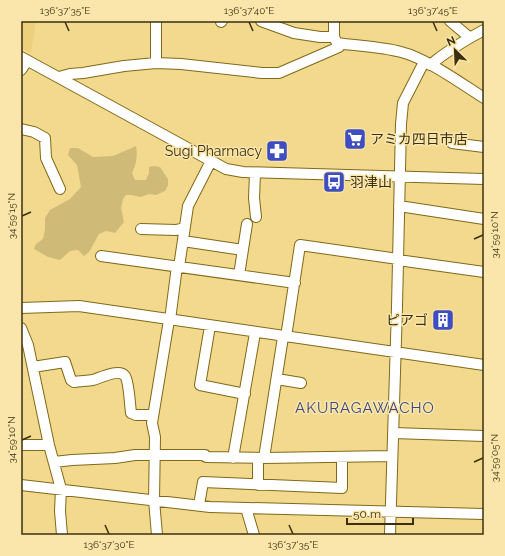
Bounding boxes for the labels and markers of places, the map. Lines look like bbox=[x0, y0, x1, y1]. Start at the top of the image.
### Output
supermarket icon: アミカ四日市店 bbox=[342, 126, 368, 152]
place label: アミカ四日市店 bbox=[370, 131, 468, 147]
pharmacy icon: Sugi Pharmacy bbox=[264, 138, 290, 164]
place label: Sugi Pharmacy bbox=[165, 143, 262, 159]
bus stop icon: 羽津山 bbox=[321, 169, 347, 195]
place label: 羽津山 bbox=[350, 174, 392, 190]
building icon: ピアゴ bbox=[430, 307, 456, 333]
place label: ピアゴ bbox=[386, 312, 428, 328]

